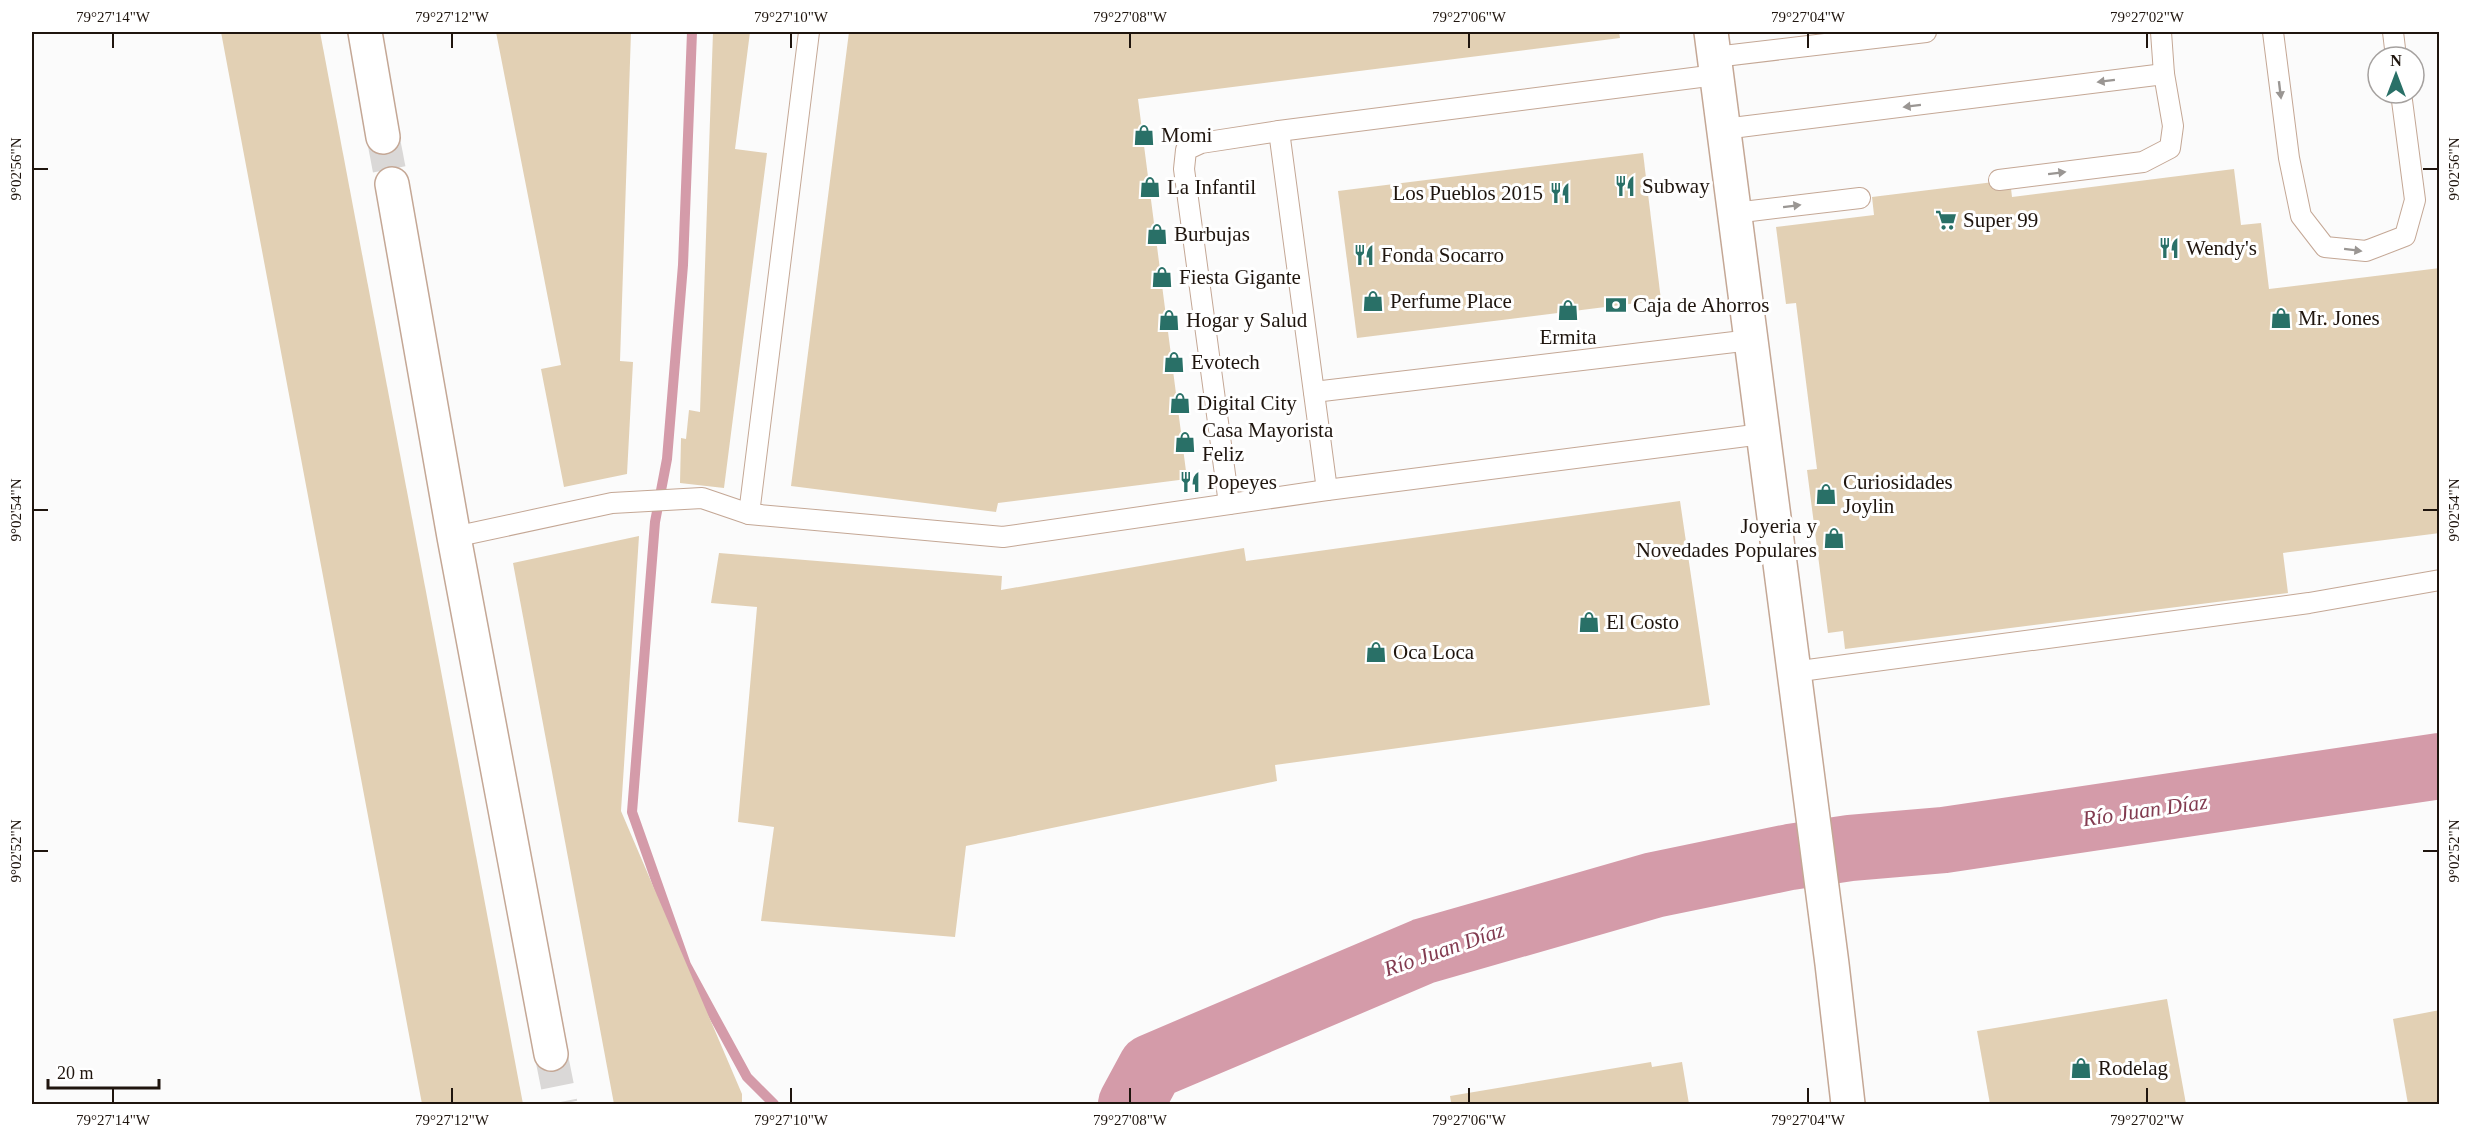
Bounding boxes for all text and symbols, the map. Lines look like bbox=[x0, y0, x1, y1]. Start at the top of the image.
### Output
text: 79°27'14"W bbox=[76, 9, 151, 25]
text: 79°27'12"W bbox=[415, 9, 490, 25]
text: 79°27'10"W bbox=[754, 9, 829, 25]
text: 79°27'08"W bbox=[1093, 9, 1168, 25]
text: 79°27'06"W bbox=[1432, 9, 1507, 25]
text: 79°27'04"W bbox=[1771, 9, 1846, 25]
text: 79°27'02"W bbox=[2110, 9, 2185, 25]
north arrow bbox=[2366, 45, 2426, 105]
text: N bbox=[2390, 52, 2402, 69]
one-way arrow bbox=[2096, 77, 2115, 86]
one-way arrow bbox=[2276, 80, 2285, 99]
one-way arrow bbox=[1903, 101, 1922, 110]
shop icon: Momi bbox=[1132, 123, 1156, 147]
place label: Momi bbox=[1161, 123, 1213, 147]
text: 9°02'56"N bbox=[8, 137, 24, 201]
text: 9°02'56"N bbox=[2446, 137, 2462, 201]
one-way arrow bbox=[2048, 168, 2067, 177]
restaurant icon: Subway bbox=[1613, 174, 1637, 198]
place label: Subway bbox=[1642, 174, 1710, 198]
shop icon: La Infantil bbox=[1138, 175, 1162, 199]
place label: La Infantil bbox=[1167, 175, 1256, 199]
place label: Los Pueblos 2015 bbox=[1392, 181, 1543, 205]
restaurant icon: Los Pueblos 2015 bbox=[1548, 181, 1572, 205]
one-way arrow bbox=[1783, 202, 1802, 211]
supermarket icon: Super 99 bbox=[1934, 208, 1958, 232]
place label: Super 99 bbox=[1963, 208, 2038, 232]
shop icon: Burbujas bbox=[1145, 222, 1169, 246]
place label: Burbujas bbox=[1174, 222, 1250, 246]
restaurant icon: Wendy's bbox=[2157, 236, 2181, 260]
place label: Wendy's bbox=[2186, 236, 2257, 260]
restaurant icon: Fonda Socarro bbox=[1352, 243, 1376, 267]
place label: Fonda Socarro bbox=[1381, 243, 1504, 267]
one-way arrow bbox=[2343, 245, 2362, 255]
shop icon: Fiesta Gigante bbox=[1150, 265, 1174, 289]
place label: Fiesta Gigante bbox=[1179, 265, 1301, 289]
shop icon: Perfume Place bbox=[1361, 289, 1385, 313]
place label: Perfume Place bbox=[1390, 289, 1512, 313]
bank icon: Caja de Ahorros bbox=[1604, 293, 1628, 317]
place label: Caja de Ahorros bbox=[1633, 293, 1769, 317]
shop icon: Ermita bbox=[1556, 298, 1580, 322]
shop icon: Mr. Jones bbox=[2269, 306, 2293, 330]
place label: Mr. Jones bbox=[2298, 306, 2380, 330]
shop icon: Hogar y Salud bbox=[1157, 308, 1181, 332]
place label: Hogar y Salud bbox=[1186, 308, 1308, 332]
place label: Ermita bbox=[1539, 325, 1597, 349]
shop icon: Evotech bbox=[1162, 350, 1186, 374]
place label: Evotech bbox=[1191, 350, 1260, 374]
shop icon: Digital City bbox=[1168, 391, 1192, 415]
place label: Digital City bbox=[1197, 391, 1297, 415]
place label: Casa Mayorista Feliz bbox=[1202, 418, 1334, 466]
shop icon: Casa Mayorista Feliz bbox=[1173, 430, 1197, 454]
restaurant icon: Popeyes bbox=[1178, 470, 1202, 494]
place label: Popeyes bbox=[1207, 470, 1277, 494]
place label: Curiosidades Joylin bbox=[1843, 470, 1953, 518]
text: 9°02'54"N bbox=[8, 478, 24, 542]
text: 9°02'54"N bbox=[2446, 478, 2462, 542]
shop icon: Curiosidades Joylin bbox=[1814, 482, 1838, 506]
place label: Joyeria y Novedades Populares bbox=[1636, 514, 1817, 562]
shop icon: Joyeria y Novedades Populares bbox=[1822, 526, 1846, 550]
shop icon: El Costo bbox=[1577, 610, 1601, 634]
place label: El Costo bbox=[1606, 610, 1679, 634]
shop icon: Oca Loca bbox=[1364, 640, 1388, 664]
place label: Oca Loca bbox=[1393, 640, 1475, 664]
water label: Río Juan Díaz bbox=[2080, 789, 2209, 831]
text: 9°02'52"N bbox=[8, 819, 24, 883]
text: 9°02'52"N bbox=[2446, 819, 2462, 883]
water label: Río Juan Díaz bbox=[1379, 917, 1508, 982]
scale bar bbox=[48, 1052, 159, 1090]
shop icon: Rodelag bbox=[2069, 1056, 2093, 1080]
place label: Rodelag bbox=[2098, 1056, 2168, 1080]
text: 20 m bbox=[57, 1063, 94, 1083]
text: 79°27'14"W bbox=[76, 1112, 151, 1128]
text: 79°27'12"W bbox=[415, 1112, 490, 1128]
text: 79°27'10"W bbox=[754, 1112, 829, 1128]
text: 79°27'08"W bbox=[1093, 1112, 1168, 1128]
text: 79°27'06"W bbox=[1432, 1112, 1507, 1128]
text: 79°27'04"W bbox=[1771, 1112, 1846, 1128]
text: 79°27'02"W bbox=[2110, 1112, 2185, 1128]

